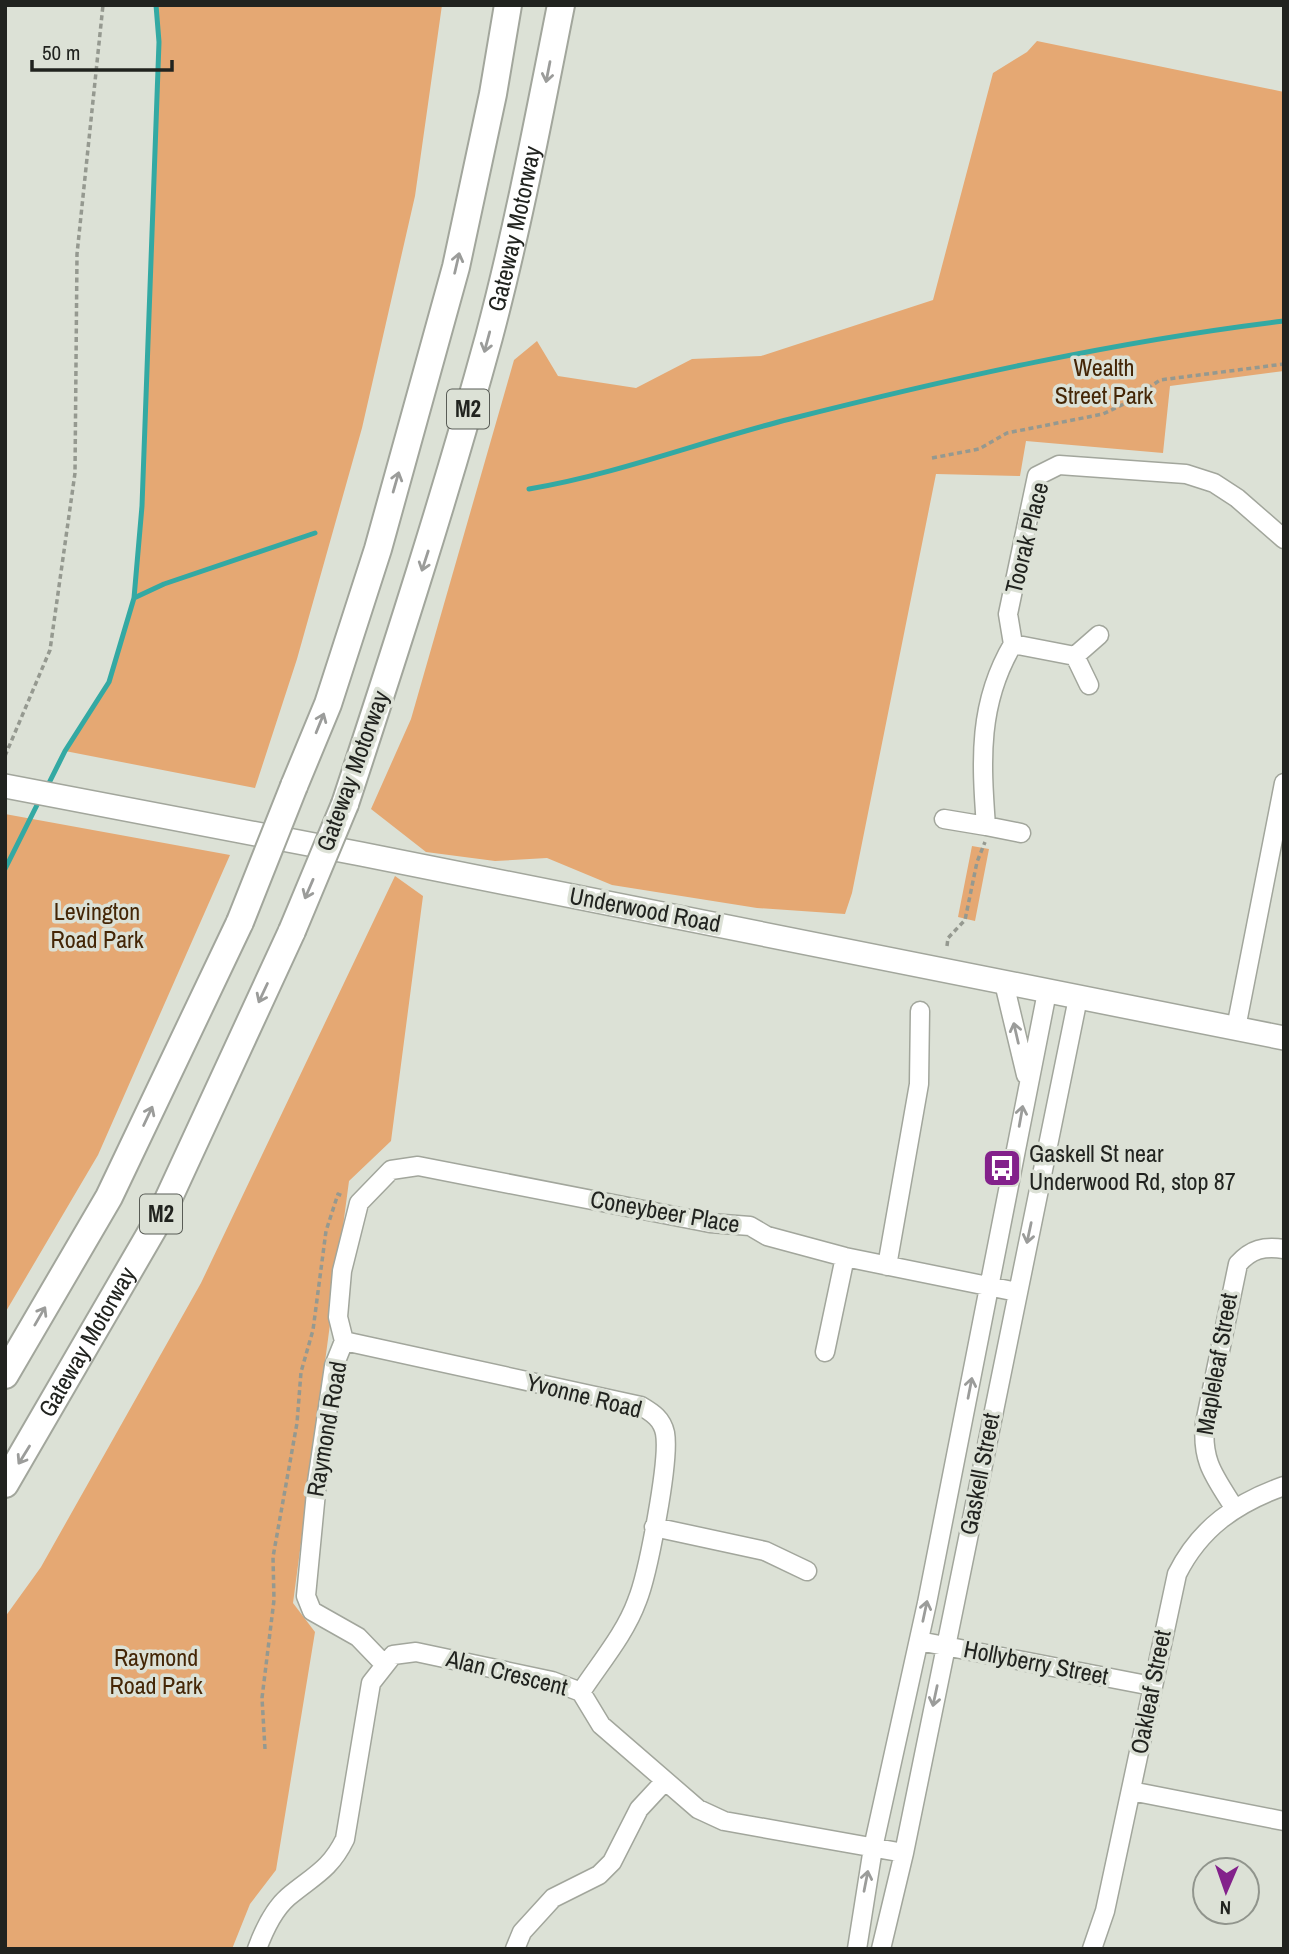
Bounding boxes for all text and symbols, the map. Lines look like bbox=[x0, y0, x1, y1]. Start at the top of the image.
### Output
scale bar bbox=[32, 28, 172, 72]
text: 50 m bbox=[42, 38, 80, 67]
one-way arrow bbox=[541, 60, 554, 83]
street label: Gateway Motorway bbox=[479, 143, 548, 315]
one-way arrow bbox=[451, 252, 464, 275]
one-way arrow bbox=[480, 330, 493, 353]
park label: Wealth Street Park bbox=[1055, 351, 1153, 411]
road number: M2 bbox=[447, 390, 489, 428]
one-way arrow bbox=[391, 472, 404, 494]
street label: Toorak Place bbox=[997, 479, 1055, 597]
one-way arrow bbox=[417, 549, 430, 571]
street label: Gateway Motorway bbox=[308, 686, 396, 855]
one-way arrow bbox=[314, 712, 327, 734]
one-way arrow bbox=[302, 878, 315, 899]
street label: Underwood Road bbox=[567, 879, 723, 939]
park label: Levington Road Park bbox=[51, 895, 144, 955]
one-way arrow bbox=[256, 982, 269, 1003]
one-way arrow bbox=[1008, 1022, 1021, 1044]
one-way arrow bbox=[1015, 1105, 1028, 1128]
one-way arrow bbox=[142, 1106, 155, 1127]
place label: Gaskell St near Underwood Rd, stop 87 bbox=[1029, 1137, 1236, 1197]
bus stop icon: Gaskell St near Underwood Rd, stop 87 bbox=[981, 1147, 1023, 1189]
street label: Coneybeer Place bbox=[588, 1182, 742, 1240]
road number: M2 bbox=[140, 1194, 182, 1233]
one-way arrow bbox=[1022, 1221, 1036, 1244]
street label: Gateway Motorway bbox=[30, 1261, 143, 1423]
street label: Mapleleaf Street bbox=[1188, 1290, 1244, 1437]
one-way arrow bbox=[33, 1306, 47, 1326]
street label: Raymond Road bbox=[298, 1359, 354, 1499]
street label: Yvonne Road bbox=[523, 1365, 645, 1425]
one-way arrow bbox=[964, 1377, 977, 1400]
street label: Gaskell Street bbox=[952, 1410, 1007, 1538]
one-way arrow bbox=[16, 1445, 30, 1465]
one-way arrow bbox=[919, 1600, 933, 1623]
street label: Oakleaf Street bbox=[1122, 1626, 1178, 1757]
street label: Hollyberry Street bbox=[961, 1632, 1112, 1692]
park label: Raymond Road Park bbox=[110, 1641, 203, 1701]
street label: Alan Crescent bbox=[442, 1641, 572, 1703]
one-way arrow bbox=[928, 1684, 942, 1707]
north arrow bbox=[1191, 1856, 1261, 1926]
one-way arrow bbox=[860, 1870, 873, 1893]
text: N bbox=[1219, 1895, 1231, 1921]

